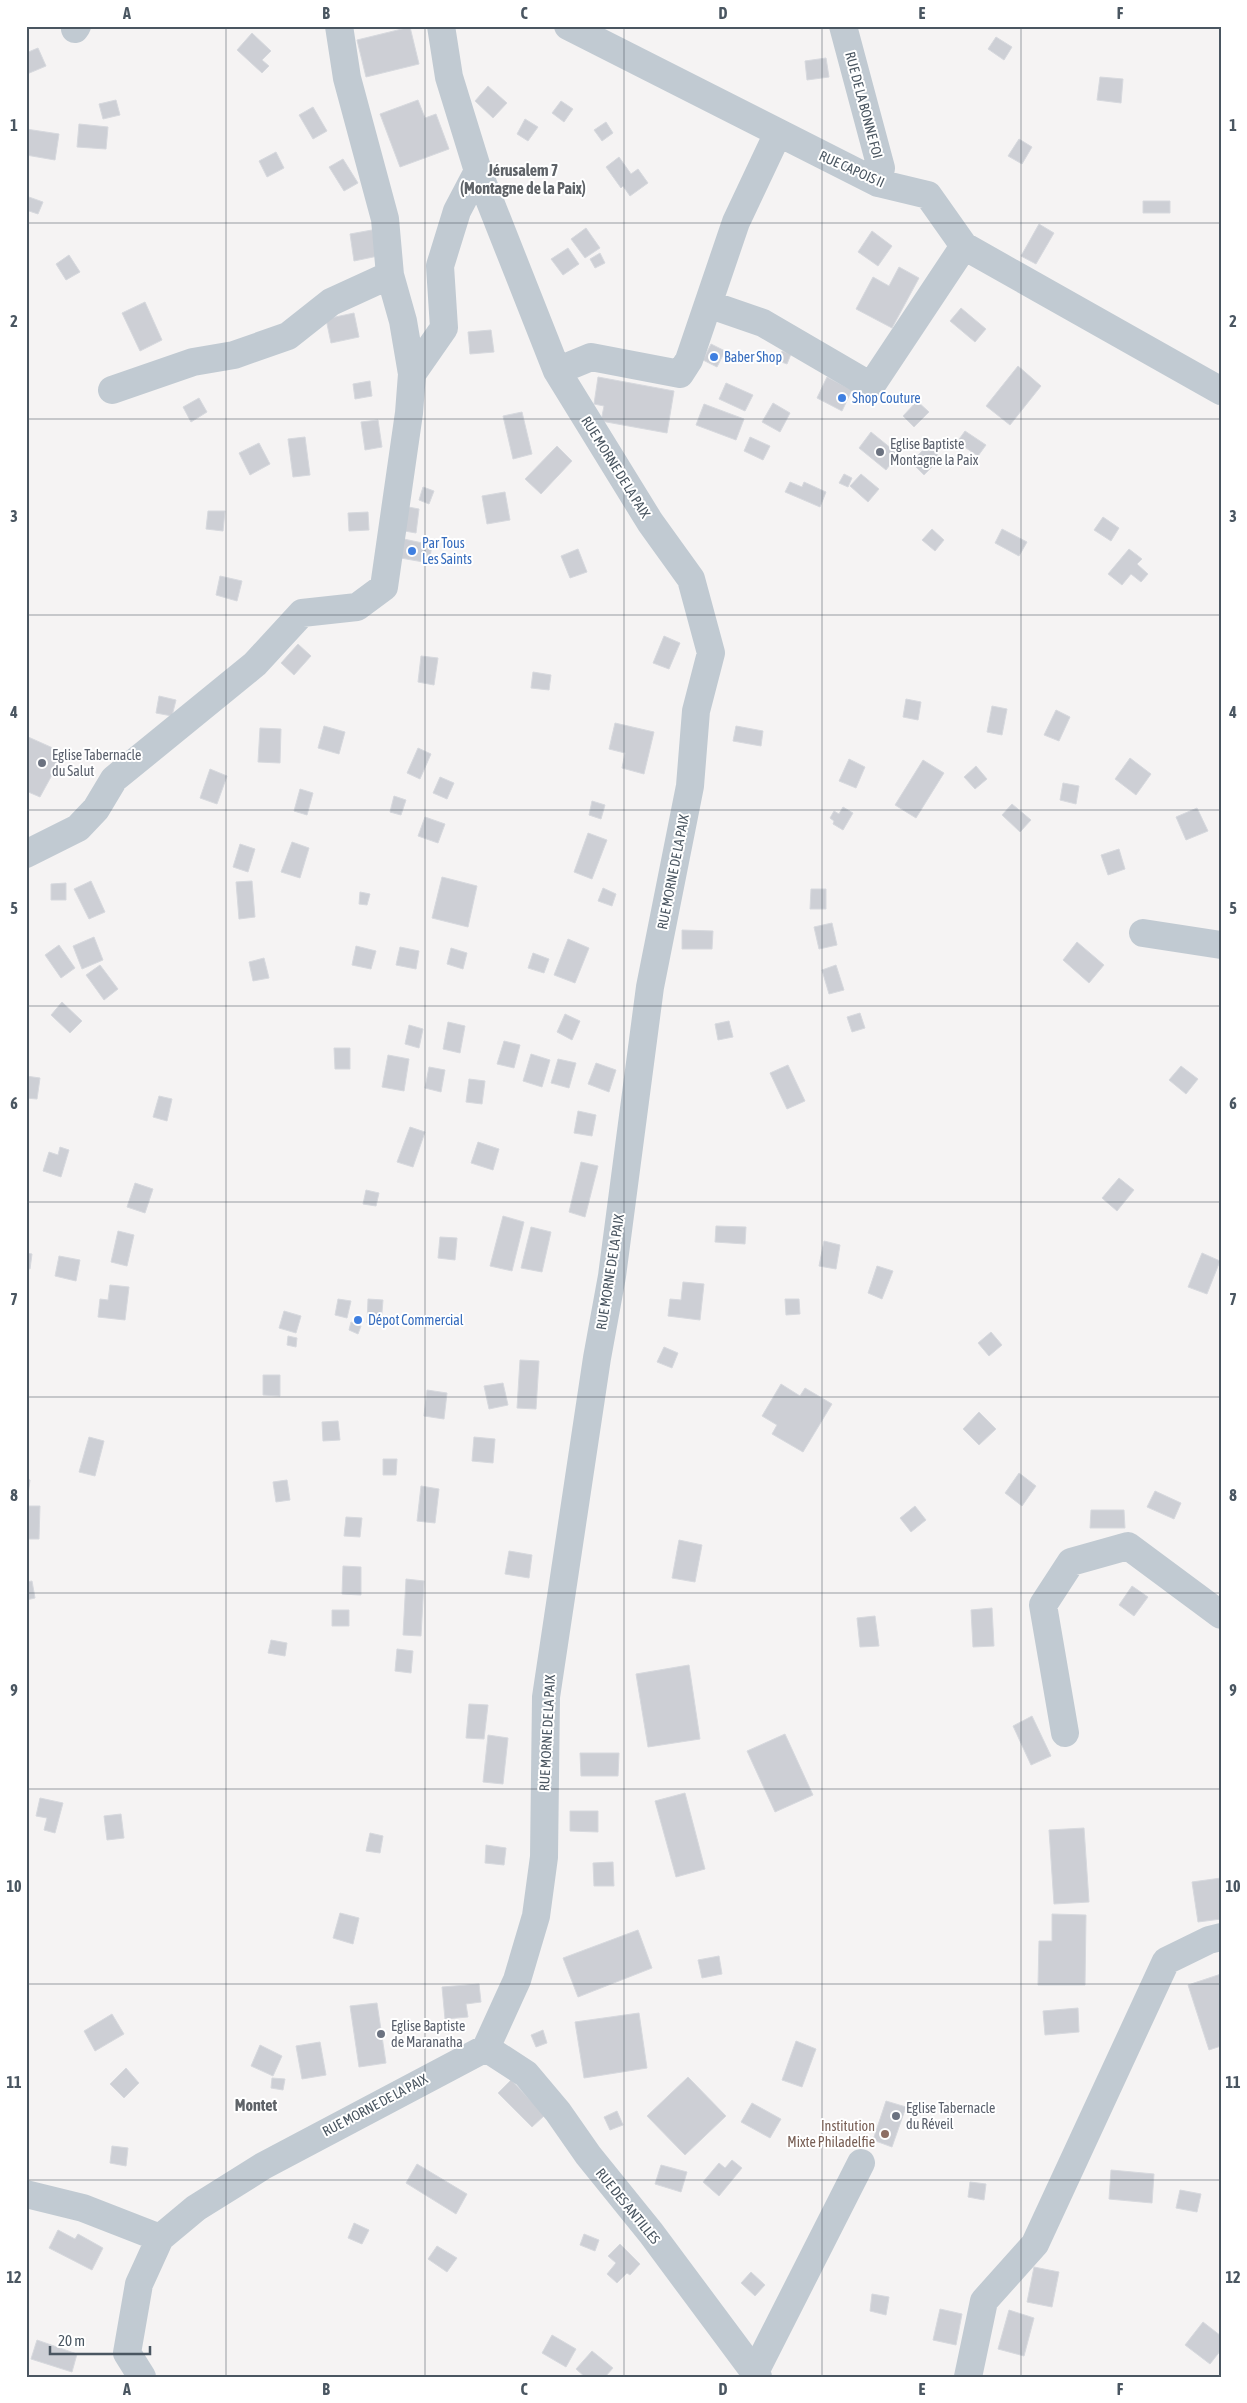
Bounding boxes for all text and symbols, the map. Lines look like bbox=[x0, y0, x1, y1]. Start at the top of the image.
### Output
text: A bbox=[122, 4, 131, 22]
text: B bbox=[322, 4, 330, 22]
text: C bbox=[520, 4, 528, 22]
text: D bbox=[719, 4, 728, 22]
text: E bbox=[919, 4, 926, 22]
text: F bbox=[1117, 4, 1124, 22]
street label: RUE DE LA BONNE FOI bbox=[842, 50, 886, 160]
text: 1 bbox=[10, 116, 18, 134]
text: 1 bbox=[1229, 116, 1237, 134]
street label: RUE CAPOIS II bbox=[817, 147, 887, 191]
district label: Jérusalem 7 (Montagne de la Paix) bbox=[460, 161, 586, 197]
text: 2 bbox=[10, 312, 18, 330]
text: 2 bbox=[1229, 312, 1237, 330]
place label: Baber Shop bbox=[724, 349, 782, 365]
marker: Baber Shop bbox=[708, 351, 720, 363]
place label: Shop Couture bbox=[852, 390, 921, 406]
marker: Shop Couture bbox=[836, 392, 848, 404]
street label: RUE MORNE DE LA PAIX bbox=[578, 413, 654, 521]
place label: Eglise Baptiste Montagne la Paix bbox=[890, 436, 979, 468]
marker: Eglise Baptiste Montagne la Paix bbox=[874, 446, 886, 458]
text: 3 bbox=[10, 507, 18, 525]
text: 3 bbox=[1229, 507, 1237, 525]
place label: Par Tous Les Saints bbox=[422, 535, 472, 567]
marker: Par Tous Les Saints bbox=[406, 545, 418, 557]
text: 4 bbox=[9, 703, 18, 721]
text: 4 bbox=[1228, 703, 1237, 721]
place label: Eglise Tabernacle du Salut bbox=[52, 747, 141, 779]
marker: Eglise Tabernacle du Salut bbox=[36, 757, 48, 769]
street label: RUE MORNE DE LA PAIX bbox=[654, 812, 692, 931]
text: 5 bbox=[10, 899, 18, 917]
text: 5 bbox=[1229, 899, 1237, 917]
text: 6 bbox=[10, 1094, 18, 1112]
text: 6 bbox=[1229, 1094, 1237, 1112]
street label: RUE MORNE DE LA PAIX bbox=[593, 1212, 627, 1331]
text: 7 bbox=[10, 1290, 18, 1308]
text: 7 bbox=[1229, 1290, 1237, 1308]
place label: Dépot Commercial bbox=[368, 1312, 464, 1328]
marker: Dépot Commercial bbox=[352, 1314, 364, 1326]
text: 8 bbox=[10, 1486, 18, 1504]
text: 8 bbox=[1229, 1486, 1237, 1504]
street label: RUE MORNE DE LA PAIX bbox=[536, 1674, 558, 1792]
text: 9 bbox=[10, 1681, 18, 1699]
text: 9 bbox=[1229, 1681, 1237, 1699]
text: 10 bbox=[6, 1877, 22, 1895]
text: 10 bbox=[1225, 1877, 1241, 1895]
place label: Eglise Baptiste de Maranatha bbox=[391, 2018, 465, 2050]
marker: Eglise Baptiste de Maranatha bbox=[375, 2028, 387, 2040]
street label: RUE MORNE DE LA PAIX bbox=[320, 2070, 431, 2139]
text: 11 bbox=[6, 2073, 22, 2091]
text: 11 bbox=[1225, 2073, 1241, 2091]
district label: Montet bbox=[235, 2096, 278, 2114]
place label: Eglise Tabernacle du Réveil bbox=[906, 2100, 995, 2132]
marker: Eglise Tabernacle du Réveil bbox=[890, 2110, 902, 2122]
place label: Institution Mixte Philadelfie bbox=[787, 2118, 875, 2150]
marker: Institution Mixte Philadelfie bbox=[879, 2128, 891, 2140]
street label: RUE DES ANTILLES bbox=[593, 2165, 663, 2247]
text: 12 bbox=[6, 2268, 22, 2286]
text: 12 bbox=[1225, 2268, 1241, 2286]
scale bar bbox=[50, 2323, 150, 2355]
text: 20 m bbox=[58, 2332, 85, 2349]
text: A bbox=[122, 2380, 131, 2398]
text: B bbox=[322, 2380, 330, 2398]
text: C bbox=[520, 2380, 528, 2398]
text: D bbox=[719, 2380, 728, 2398]
text: E bbox=[919, 2380, 926, 2398]
text: F bbox=[1117, 2380, 1124, 2398]

